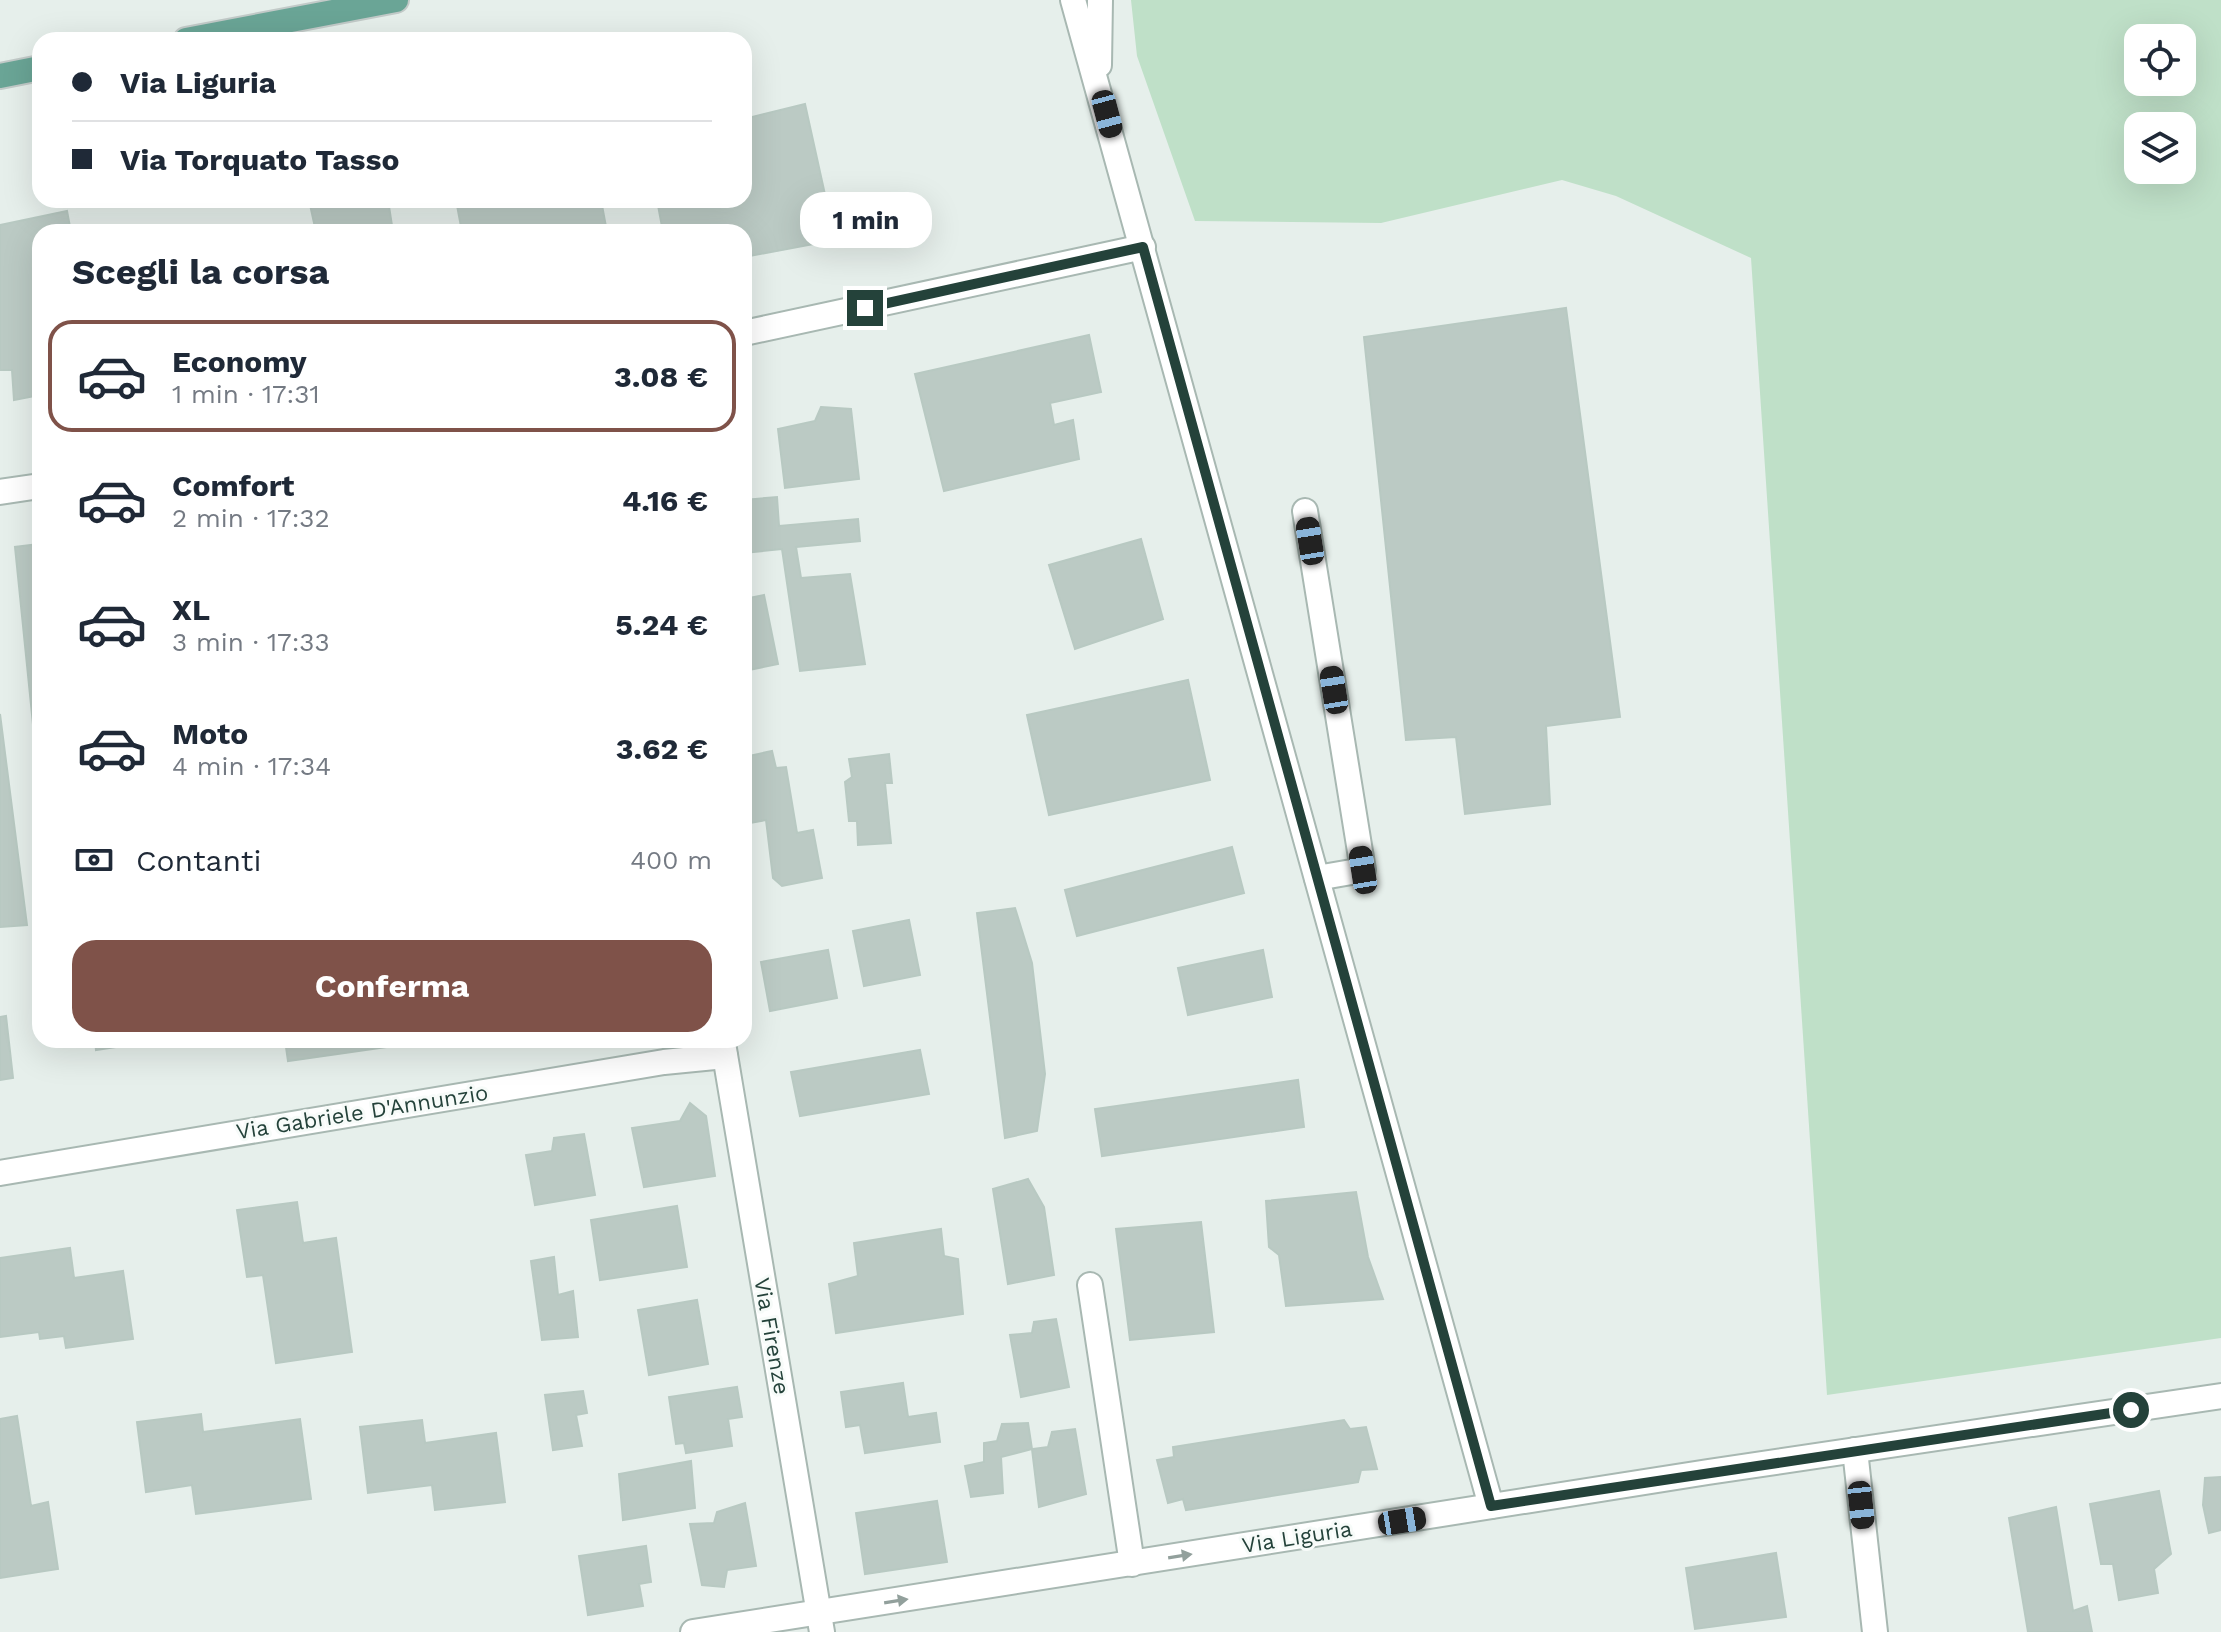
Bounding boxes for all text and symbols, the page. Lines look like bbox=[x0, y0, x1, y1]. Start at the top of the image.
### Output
map controls bbox=[2124, 24, 2196, 184]
button: locate bbox=[2124, 24, 2196, 96]
text: Via Liguria bbox=[120, 65, 276, 100]
car bbox=[1089, 88, 1125, 140]
button: layers bbox=[2124, 112, 2196, 184]
text: Via Torquato Tasso bbox=[120, 142, 399, 177]
callout: 1 min bbox=[799, 192, 931, 248]
text: 1 min bbox=[833, 205, 899, 235]
text: Scegli la corsa bbox=[72, 251, 329, 293]
route end bbox=[847, 290, 883, 326]
icon: car bbox=[76, 340, 148, 412]
text: Economy bbox=[172, 344, 307, 379]
text: 3.08 € bbox=[614, 359, 708, 394]
text: 1 min · 17:31 bbox=[172, 379, 320, 409]
icon: car bbox=[76, 464, 148, 536]
text: Comfort bbox=[172, 468, 294, 503]
text: 4.16 € bbox=[622, 483, 708, 518]
text: 2 min · 17:32 bbox=[172, 503, 330, 533]
car bbox=[1294, 515, 1326, 567]
icon: car bbox=[76, 588, 148, 660]
text: XL bbox=[172, 592, 210, 627]
text: 5.24 € bbox=[615, 607, 708, 642]
text: 3 min · 17:33 bbox=[172, 627, 330, 657]
car bbox=[1318, 664, 1350, 716]
icon: car bbox=[76, 712, 148, 784]
text: Moto bbox=[172, 716, 248, 751]
text: 3.62 € bbox=[616, 731, 708, 766]
text: 4 min · 17:34 bbox=[172, 751, 331, 781]
icon: cash bbox=[72, 838, 116, 882]
text: Contanti bbox=[136, 843, 261, 878]
car bbox=[1347, 844, 1379, 896]
text: 400 m bbox=[630, 845, 712, 875]
button: Conferma bbox=[72, 940, 712, 1032]
street label: Via Gabriele D'Annunzio bbox=[234, 1080, 490, 1144]
street label: Via Firenze bbox=[749, 1276, 795, 1396]
route start bbox=[2113, 1392, 2149, 1428]
car bbox=[1847, 1480, 1875, 1530]
car bbox=[1376, 1505, 1428, 1537]
street label: Via Liguria bbox=[1240, 1516, 1354, 1558]
one-way arrow bbox=[1168, 1549, 1193, 1562]
one-way arrow bbox=[884, 1595, 909, 1607]

